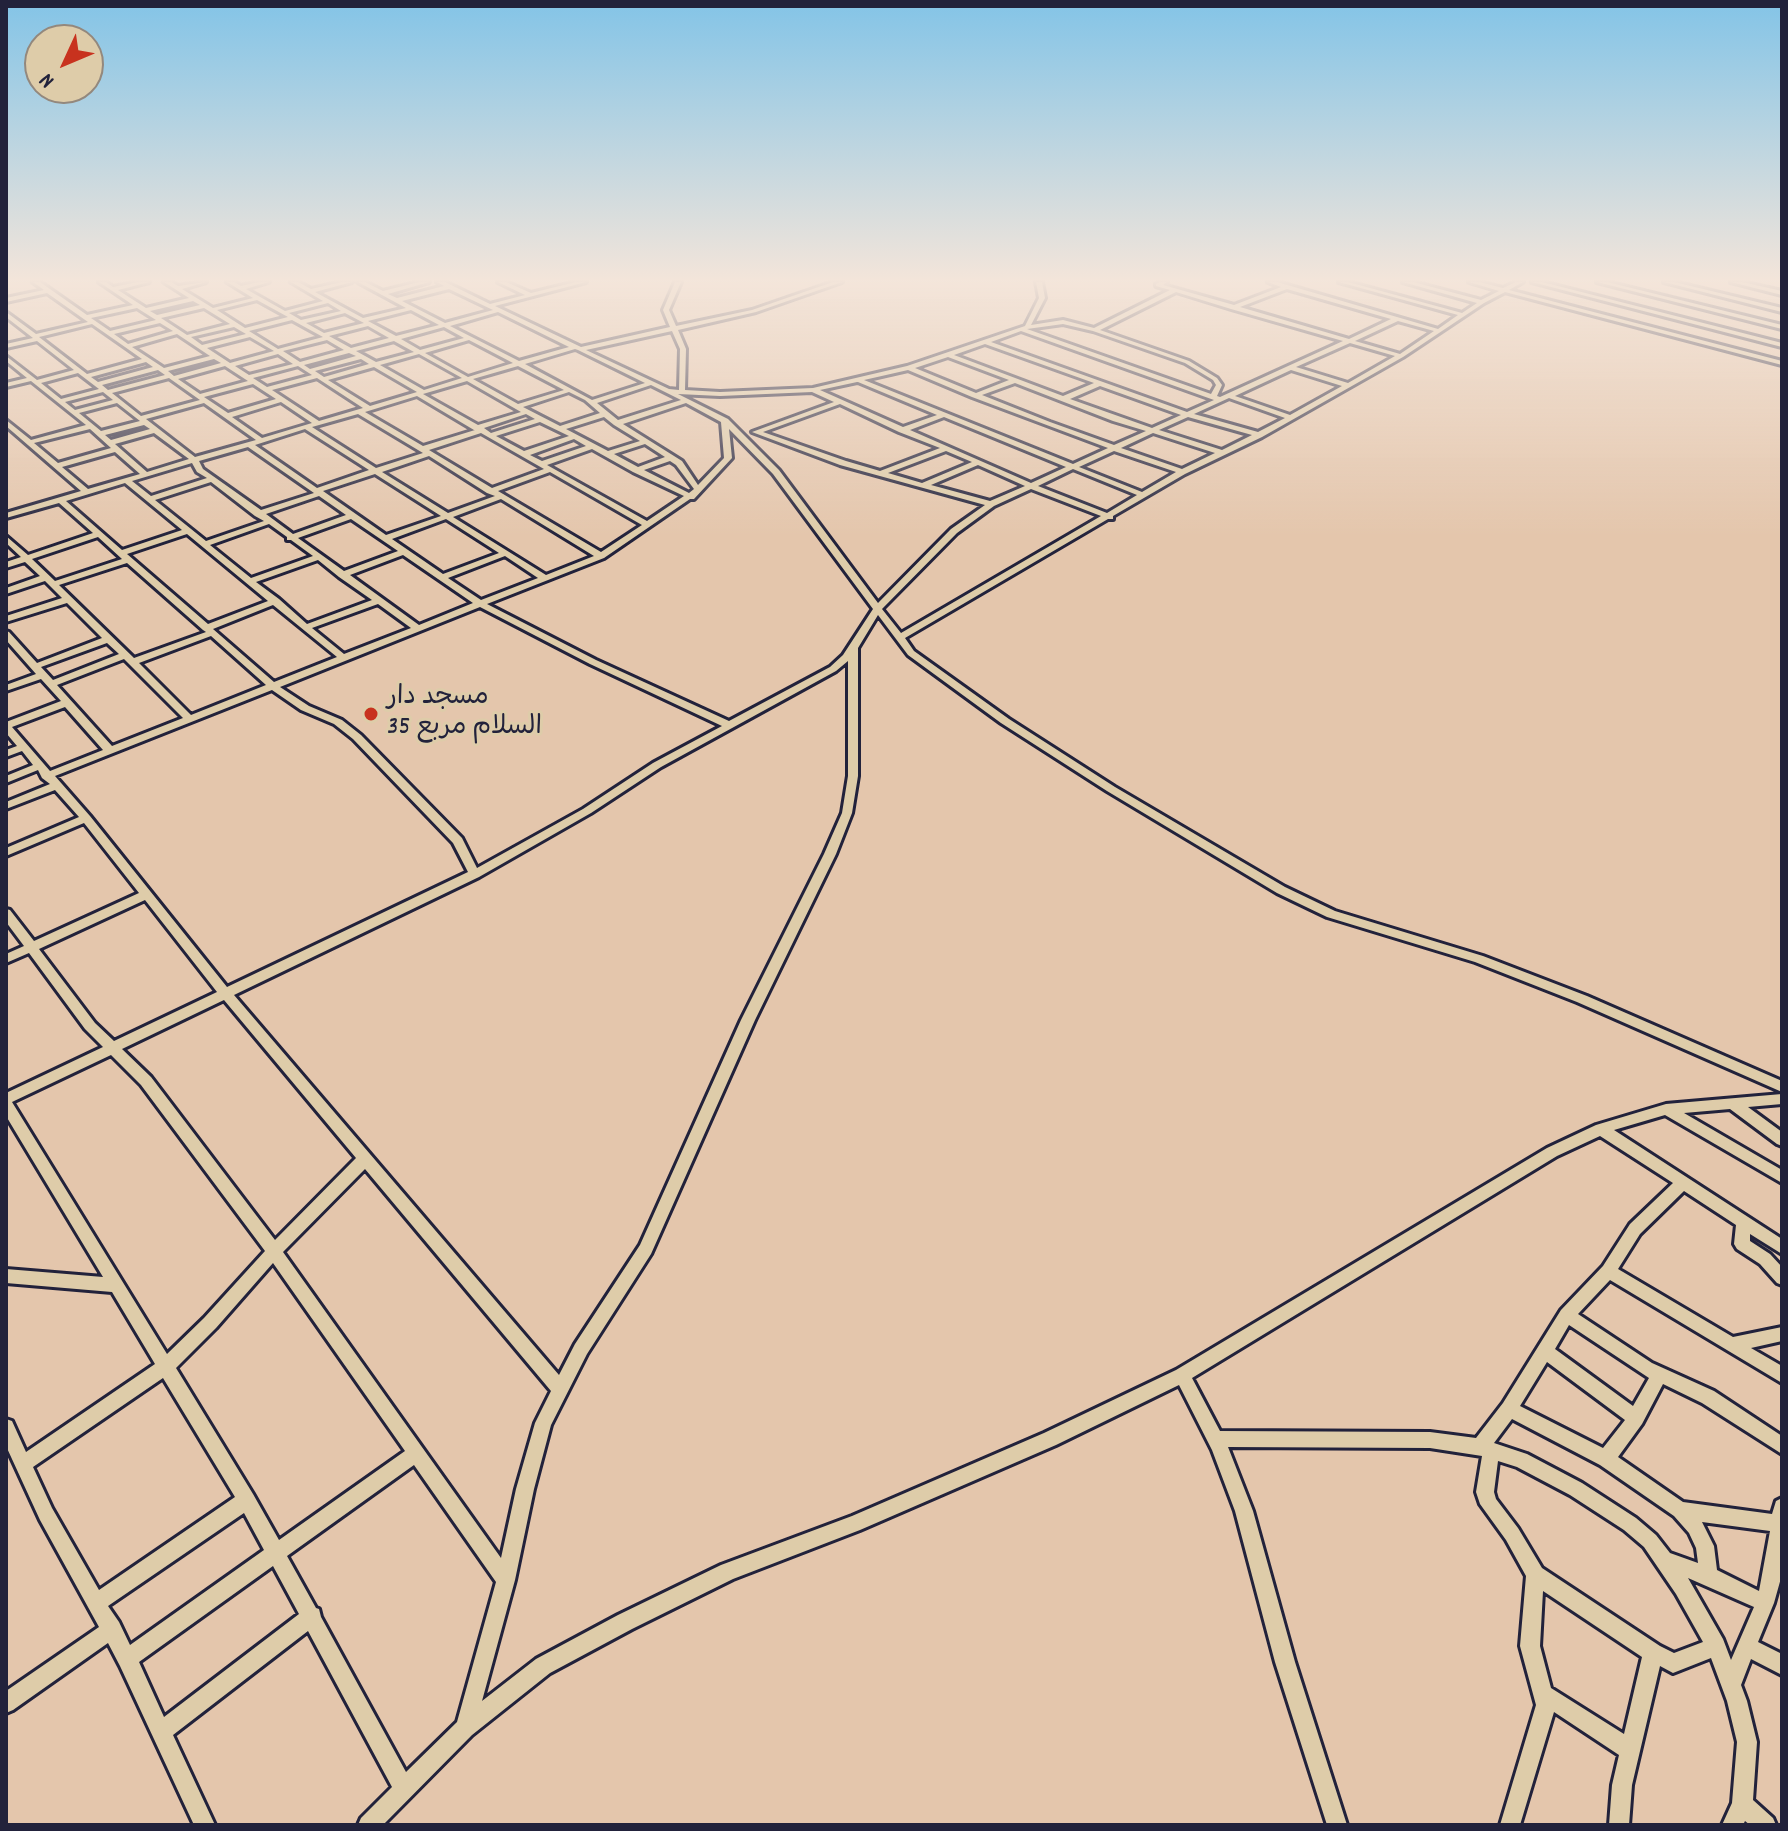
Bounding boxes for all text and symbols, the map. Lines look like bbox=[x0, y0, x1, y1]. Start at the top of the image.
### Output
north arrow bbox=[24, 24, 104, 104]
text: N bbox=[33, 65, 63, 94]
place label: مسجد دار السلام مربع 35 bbox=[387, 683, 542, 744]
marker: مسجد دار السلام مربع 35 bbox=[362, 705, 380, 723]

